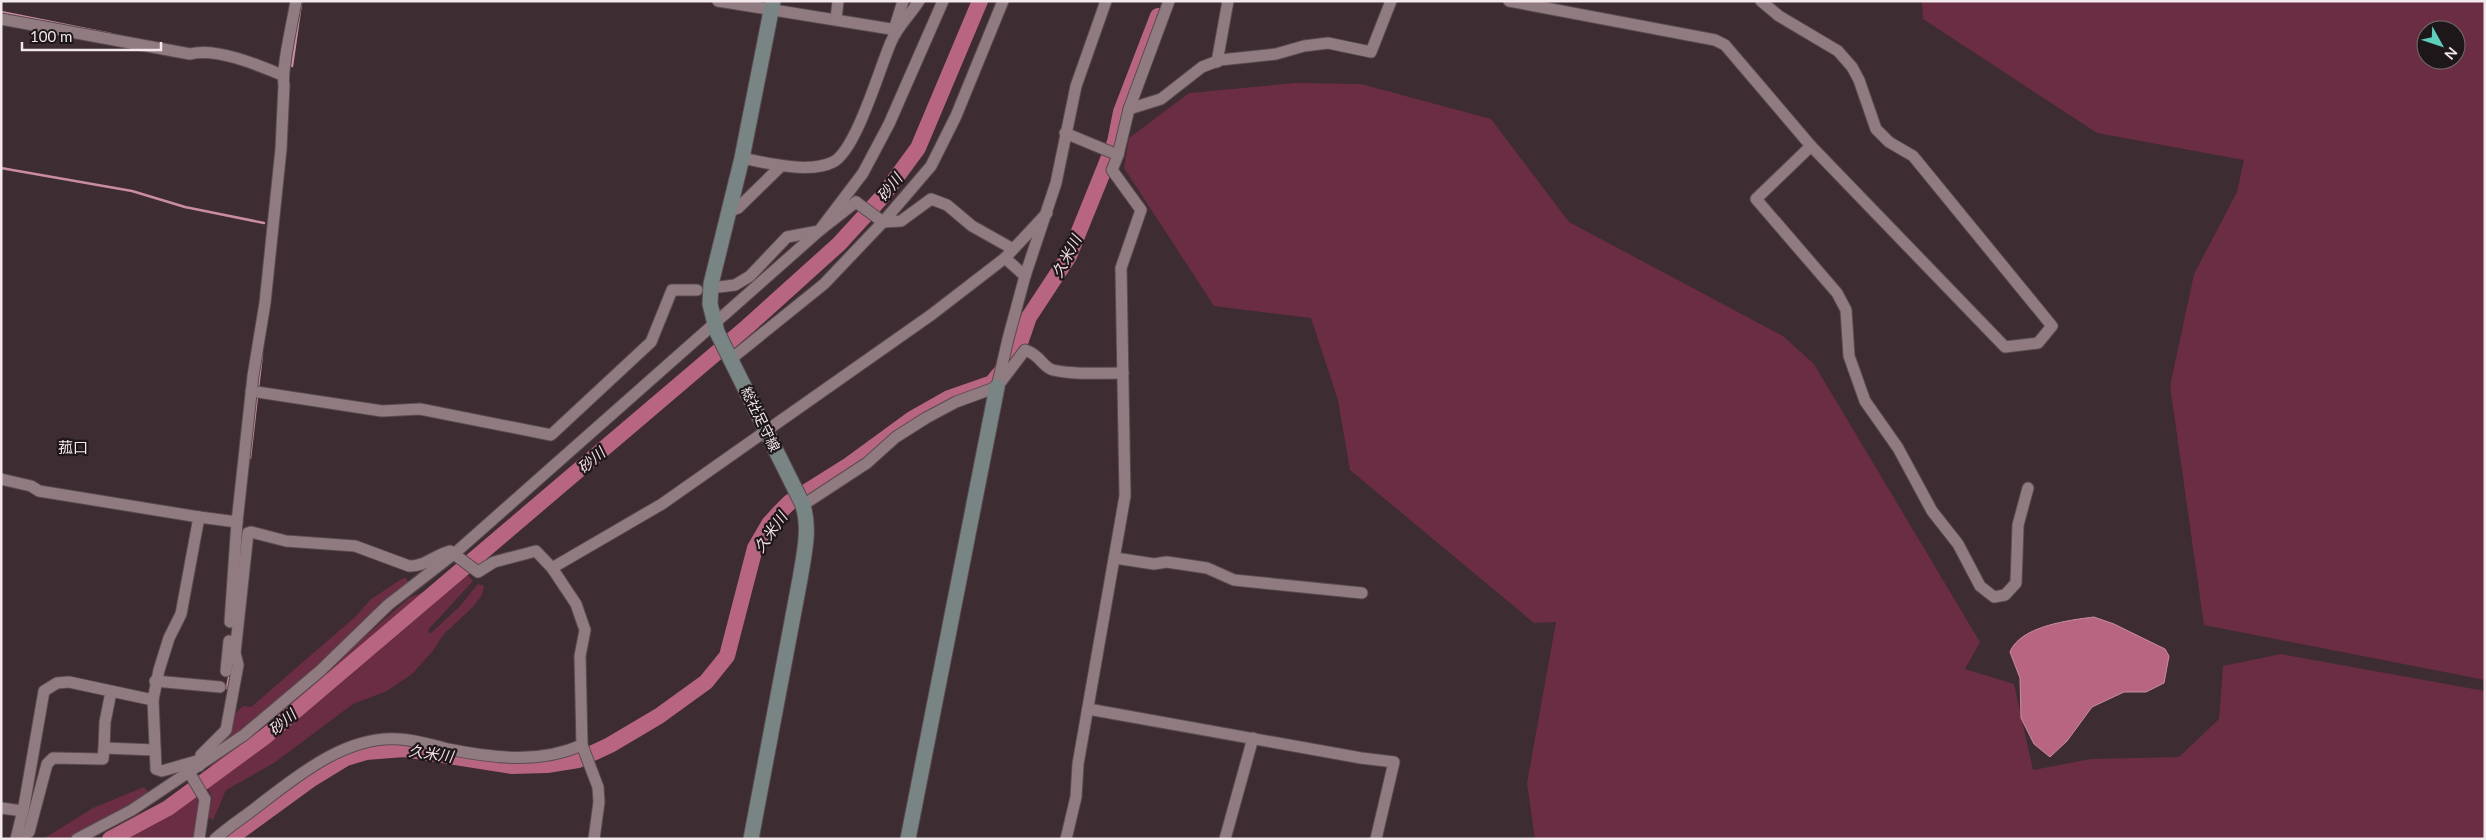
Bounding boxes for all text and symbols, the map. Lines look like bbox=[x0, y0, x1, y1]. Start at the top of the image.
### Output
scale bar bbox=[22, 20, 161, 52]
north arrow bbox=[2416, 20, 2466, 70]
text: 100 m bbox=[30, 27, 72, 45]
text: N bbox=[2441, 44, 2461, 63]
water label: 砂川 bbox=[873, 168, 907, 204]
water label: 久米川 bbox=[1047, 230, 1085, 280]
street label: 総社足守線 bbox=[738, 384, 784, 454]
district label: 菰口 bbox=[58, 438, 88, 456]
water label: 砂川 bbox=[574, 442, 610, 477]
water label: 久米川 bbox=[750, 507, 791, 556]
water label: 砂川 bbox=[265, 704, 301, 739]
water label: 久米川 bbox=[407, 741, 457, 765]

